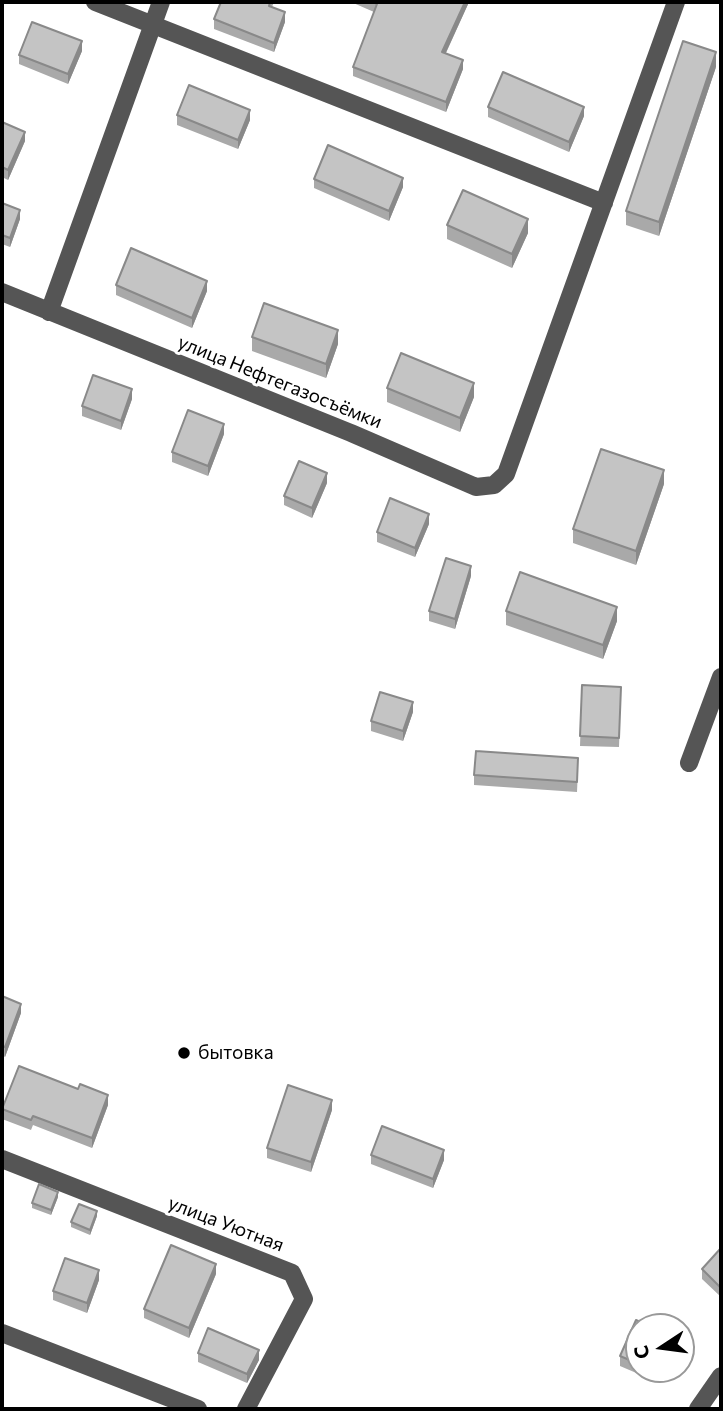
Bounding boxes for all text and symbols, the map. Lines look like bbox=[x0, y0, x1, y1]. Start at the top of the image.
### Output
street label: улица Нефтегазосъёмки bbox=[175, 331, 385, 433]
place label: бытовка bbox=[198, 1042, 274, 1064]
marker: бытовка bbox=[176, 1045, 192, 1061]
street label: улица Уютная bbox=[165, 1191, 287, 1257]
north arrow bbox=[625, 1313, 695, 1383]
text: С bbox=[628, 1343, 654, 1361]

